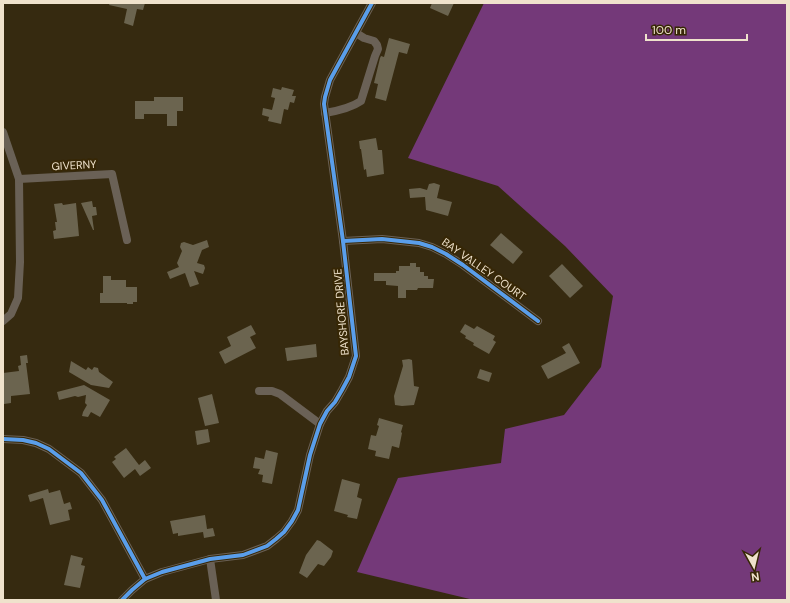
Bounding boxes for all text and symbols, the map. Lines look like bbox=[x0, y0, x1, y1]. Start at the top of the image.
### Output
scale bar bbox=[646, 16, 747, 42]
text: 100 m bbox=[652, 22, 686, 38]
street label: GIVERNY bbox=[51, 157, 97, 173]
street label: BAY VALLEY COURT bbox=[439, 235, 529, 303]
street label: BAYSHORE DRIVE bbox=[330, 268, 352, 356]
north arrow bbox=[734, 547, 774, 587]
text: N bbox=[750, 569, 760, 584]

